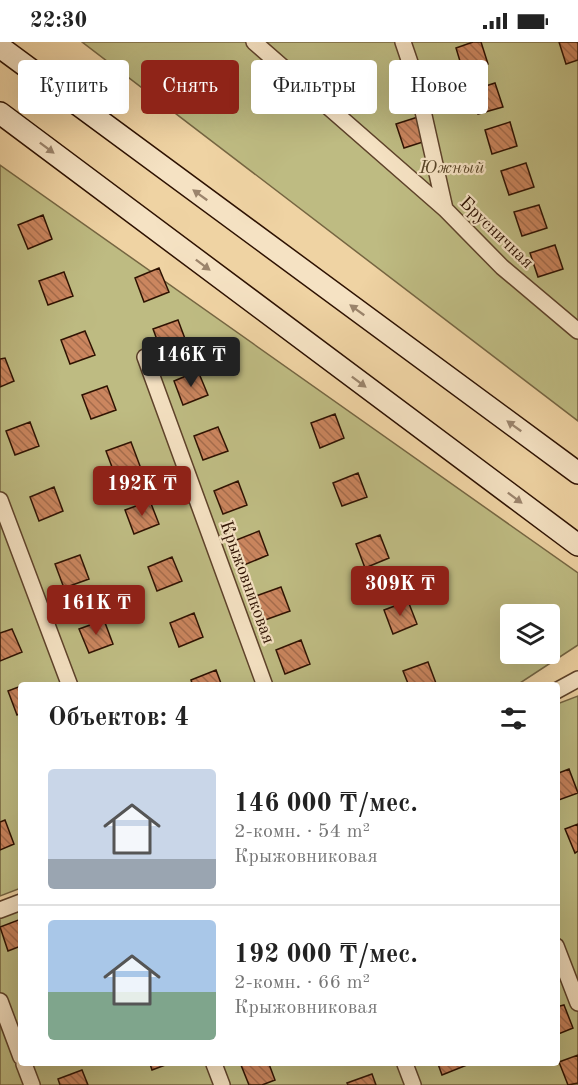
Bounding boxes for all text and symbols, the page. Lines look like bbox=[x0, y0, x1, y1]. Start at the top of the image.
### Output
text: 22:30 bbox=[30, 10, 87, 32]
chip: Купить bbox=[18, 60, 129, 114]
chip: Снять bbox=[141, 60, 239, 114]
chip: Фильтры bbox=[251, 60, 377, 114]
chip: Новое bbox=[389, 60, 488, 114]
one-way arrow bbox=[38, 142, 54, 154]
park label: Южный bbox=[418, 159, 485, 177]
one-way arrow bbox=[192, 188, 208, 201]
street label: Брусничная bbox=[456, 193, 537, 272]
one-way arrow bbox=[195, 259, 211, 271]
one-way arrow bbox=[349, 304, 365, 316]
pin: 146K ₸ bbox=[142, 337, 240, 388]
text: 146K ₸ bbox=[156, 346, 226, 366]
one-way arrow bbox=[352, 375, 367, 387]
one-way arrow bbox=[506, 420, 522, 432]
pin: 192K ₸ bbox=[93, 466, 191, 517]
text: 192K ₸ bbox=[107, 475, 177, 495]
one-way arrow bbox=[508, 492, 523, 504]
street label: Крыжовниковая bbox=[217, 519, 278, 646]
pin: 309K ₸ bbox=[351, 566, 449, 617]
text: 309K ₸ bbox=[365, 575, 435, 595]
pin: 161K ₸ bbox=[47, 585, 145, 636]
text: 161K ₸ bbox=[61, 594, 131, 614]
map controls bbox=[500, 604, 560, 664]
button: layers bbox=[500, 604, 560, 664]
icon: filters bbox=[497, 702, 530, 735]
text: Объектов: 4 bbox=[48, 705, 189, 731]
text: 146 000 ₸/мес. bbox=[234, 791, 418, 817]
icon: home bbox=[96, 793, 168, 865]
text: 2-комн. · 54 m² bbox=[234, 822, 370, 842]
text: Крыжовниковая bbox=[234, 847, 378, 867]
text: 192 000 ₸/мес. bbox=[234, 942, 418, 968]
icon: home bbox=[96, 944, 168, 1016]
text: 2-комн. · 66 m² bbox=[234, 973, 370, 993]
text: Крыжовниковая bbox=[234, 998, 378, 1018]

